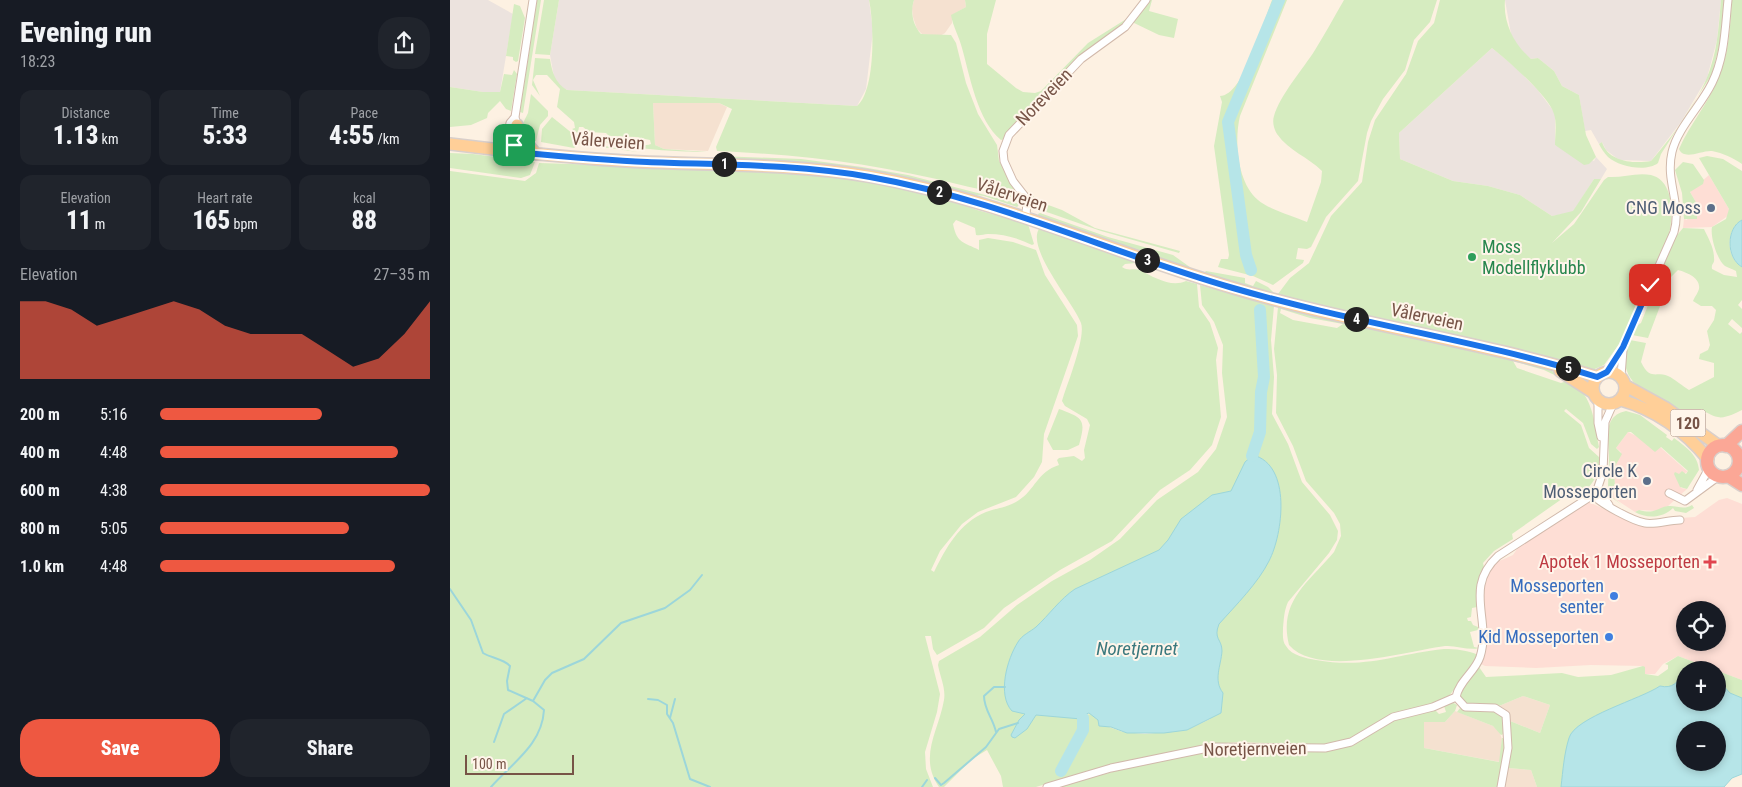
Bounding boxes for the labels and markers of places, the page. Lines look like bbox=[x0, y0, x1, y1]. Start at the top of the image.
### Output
pin bbox=[493, 124, 535, 166]
pin: 1 bbox=[712, 152, 736, 176]
pin: 2 bbox=[926, 180, 952, 204]
place label: CNG Moss bbox=[1626, 197, 1701, 218]
marker: CNG Moss bbox=[1705, 202, 1717, 214]
place label: Moss Modellflyklubb bbox=[1482, 236, 1586, 278]
pin: 3 bbox=[1134, 248, 1160, 272]
marker: Moss Modellflyklubb bbox=[1466, 251, 1478, 263]
pin bbox=[1629, 264, 1671, 306]
pin: 4 bbox=[1344, 306, 1368, 332]
pin: 5 bbox=[1556, 356, 1580, 380]
place label: Circle K Mosseporten bbox=[1543, 460, 1637, 502]
marker: Circle K Mosseporten bbox=[1641, 475, 1653, 487]
place label: Apotek 1 Mosseporten bbox=[1539, 551, 1700, 572]
marker: Apotek 1 Mosseporten bbox=[1704, 556, 1716, 568]
place label: Mosseporten senter bbox=[1510, 575, 1605, 617]
marker: Mosseporten senter bbox=[1608, 590, 1620, 602]
place label: Kid Mosseporten bbox=[1478, 626, 1599, 647]
marker: Kid Mosseporten bbox=[1603, 631, 1615, 643]

